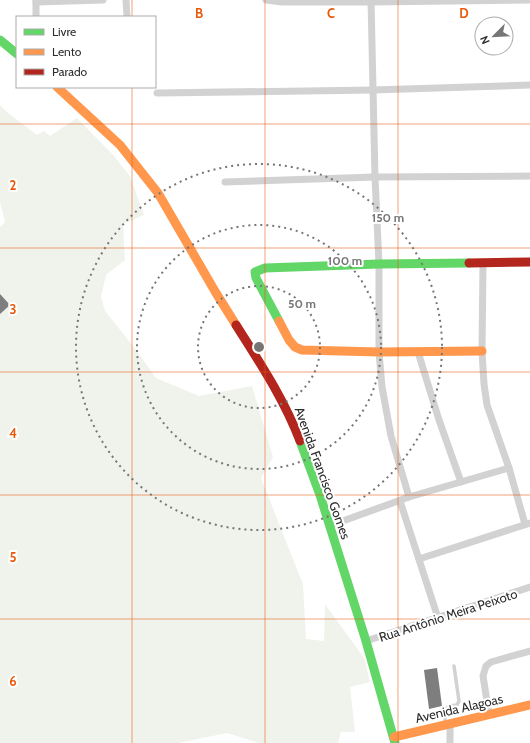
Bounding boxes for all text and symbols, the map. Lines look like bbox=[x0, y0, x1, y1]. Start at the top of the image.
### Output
text: B bbox=[195, 5, 203, 21]
text: C bbox=[327, 5, 335, 21]
text: D bbox=[459, 5, 469, 21]
legend bbox=[16, 16, 156, 88]
north arrow bbox=[474, 16, 514, 56]
text: Livre bbox=[52, 24, 76, 39]
text: N bbox=[477, 34, 493, 46]
text: Lento bbox=[52, 44, 82, 59]
text: Parado bbox=[52, 64, 88, 79]
text: 2 bbox=[10, 177, 17, 193]
text: 150 m bbox=[372, 210, 404, 225]
text: 100 m bbox=[328, 253, 362, 268]
text: 50 m bbox=[288, 296, 316, 311]
text: 3 bbox=[9, 301, 17, 317]
centre of rings bbox=[252, 340, 266, 354]
street label: Avenida Francisco Gomes bbox=[292, 405, 355, 542]
text: 4 bbox=[9, 425, 17, 441]
text: 5 bbox=[10, 549, 17, 565]
street label: Rua Antônio Meira Peixoto bbox=[377, 585, 519, 645]
text: 6 bbox=[9, 673, 17, 689]
street label: Avenida Alagoas bbox=[414, 690, 505, 726]

